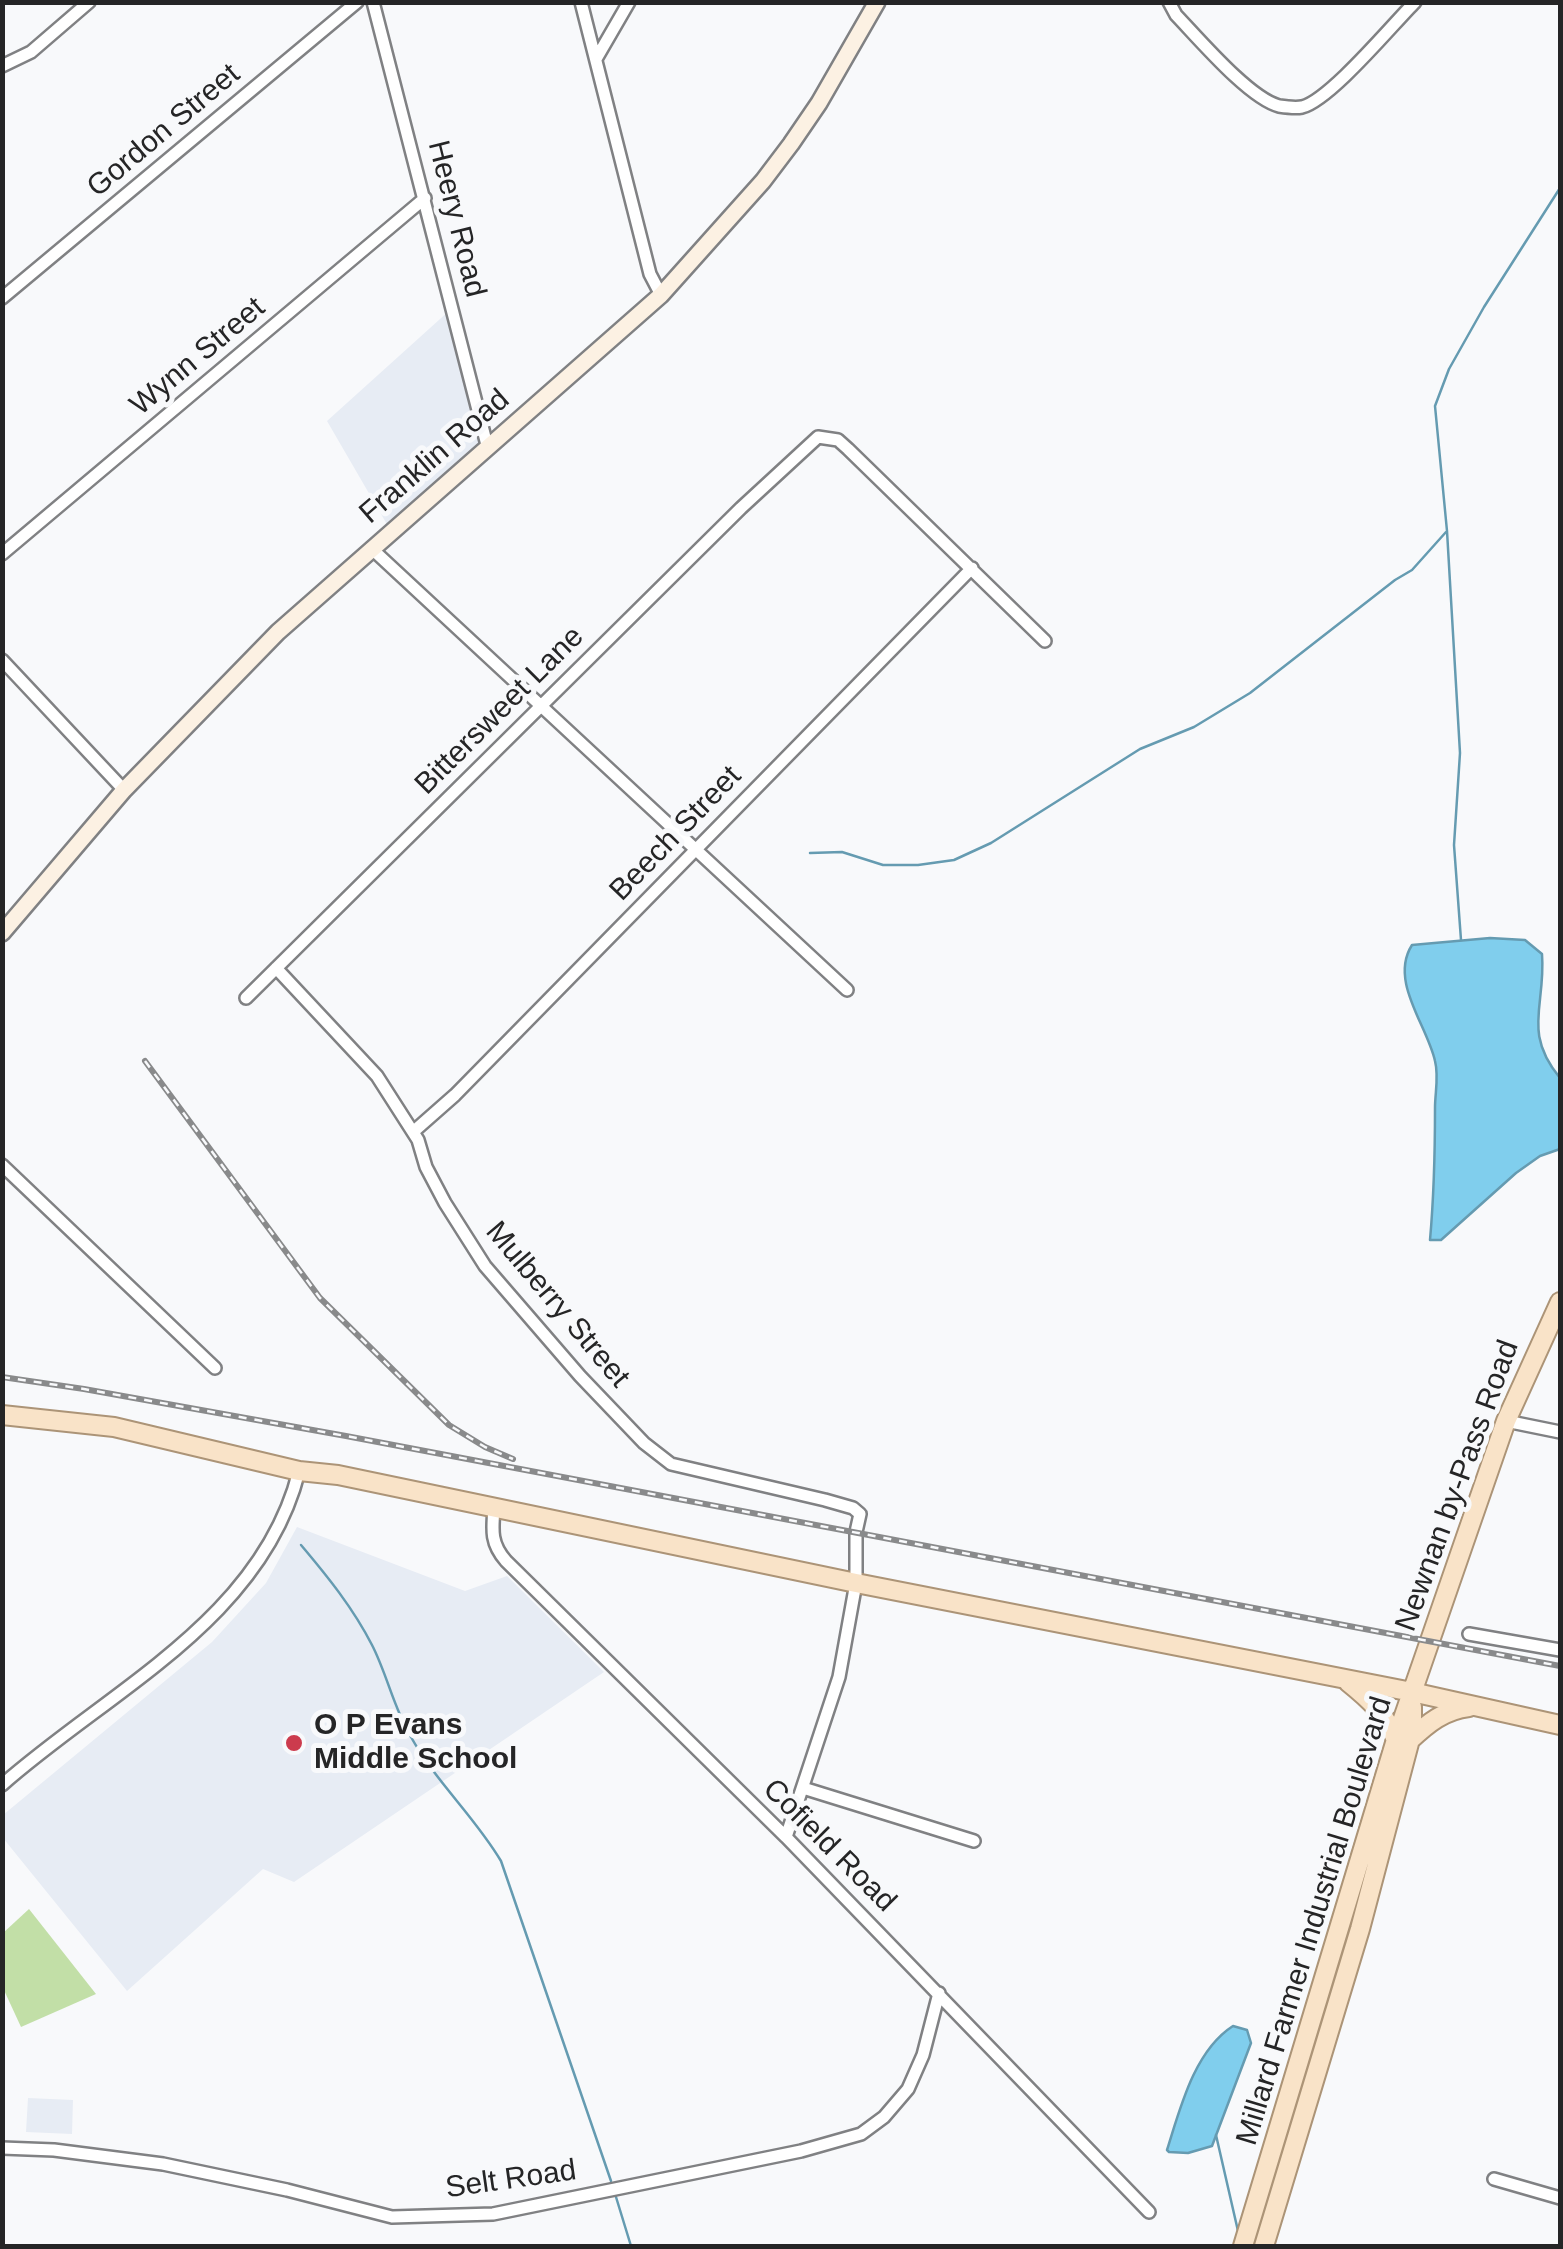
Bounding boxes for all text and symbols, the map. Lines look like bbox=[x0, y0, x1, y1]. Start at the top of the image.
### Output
street label: Gordon Street bbox=[80, 57, 248, 205]
street label: Heery Road bbox=[419, 137, 493, 301]
street label: Wynn Street bbox=[123, 290, 273, 424]
street label: Franklin Road bbox=[353, 382, 517, 532]
street label: Bittersweet Lane bbox=[408, 619, 592, 803]
street label: Beech Street bbox=[603, 759, 749, 909]
street label: Mulberry Street bbox=[477, 1215, 637, 1395]
street label: Newnan by-Pass Road bbox=[1389, 1336, 1527, 1636]
street label: Millard Farmer Industrial Boulevard bbox=[1230, 1693, 1400, 2149]
place label: O P Evans Middle School bbox=[314, 1708, 517, 1778]
marker: O P Evans Middle School bbox=[283, 1732, 305, 1754]
street label: Cofield Road bbox=[755, 1772, 903, 1920]
street label: Selt Road bbox=[443, 2153, 579, 2207]

